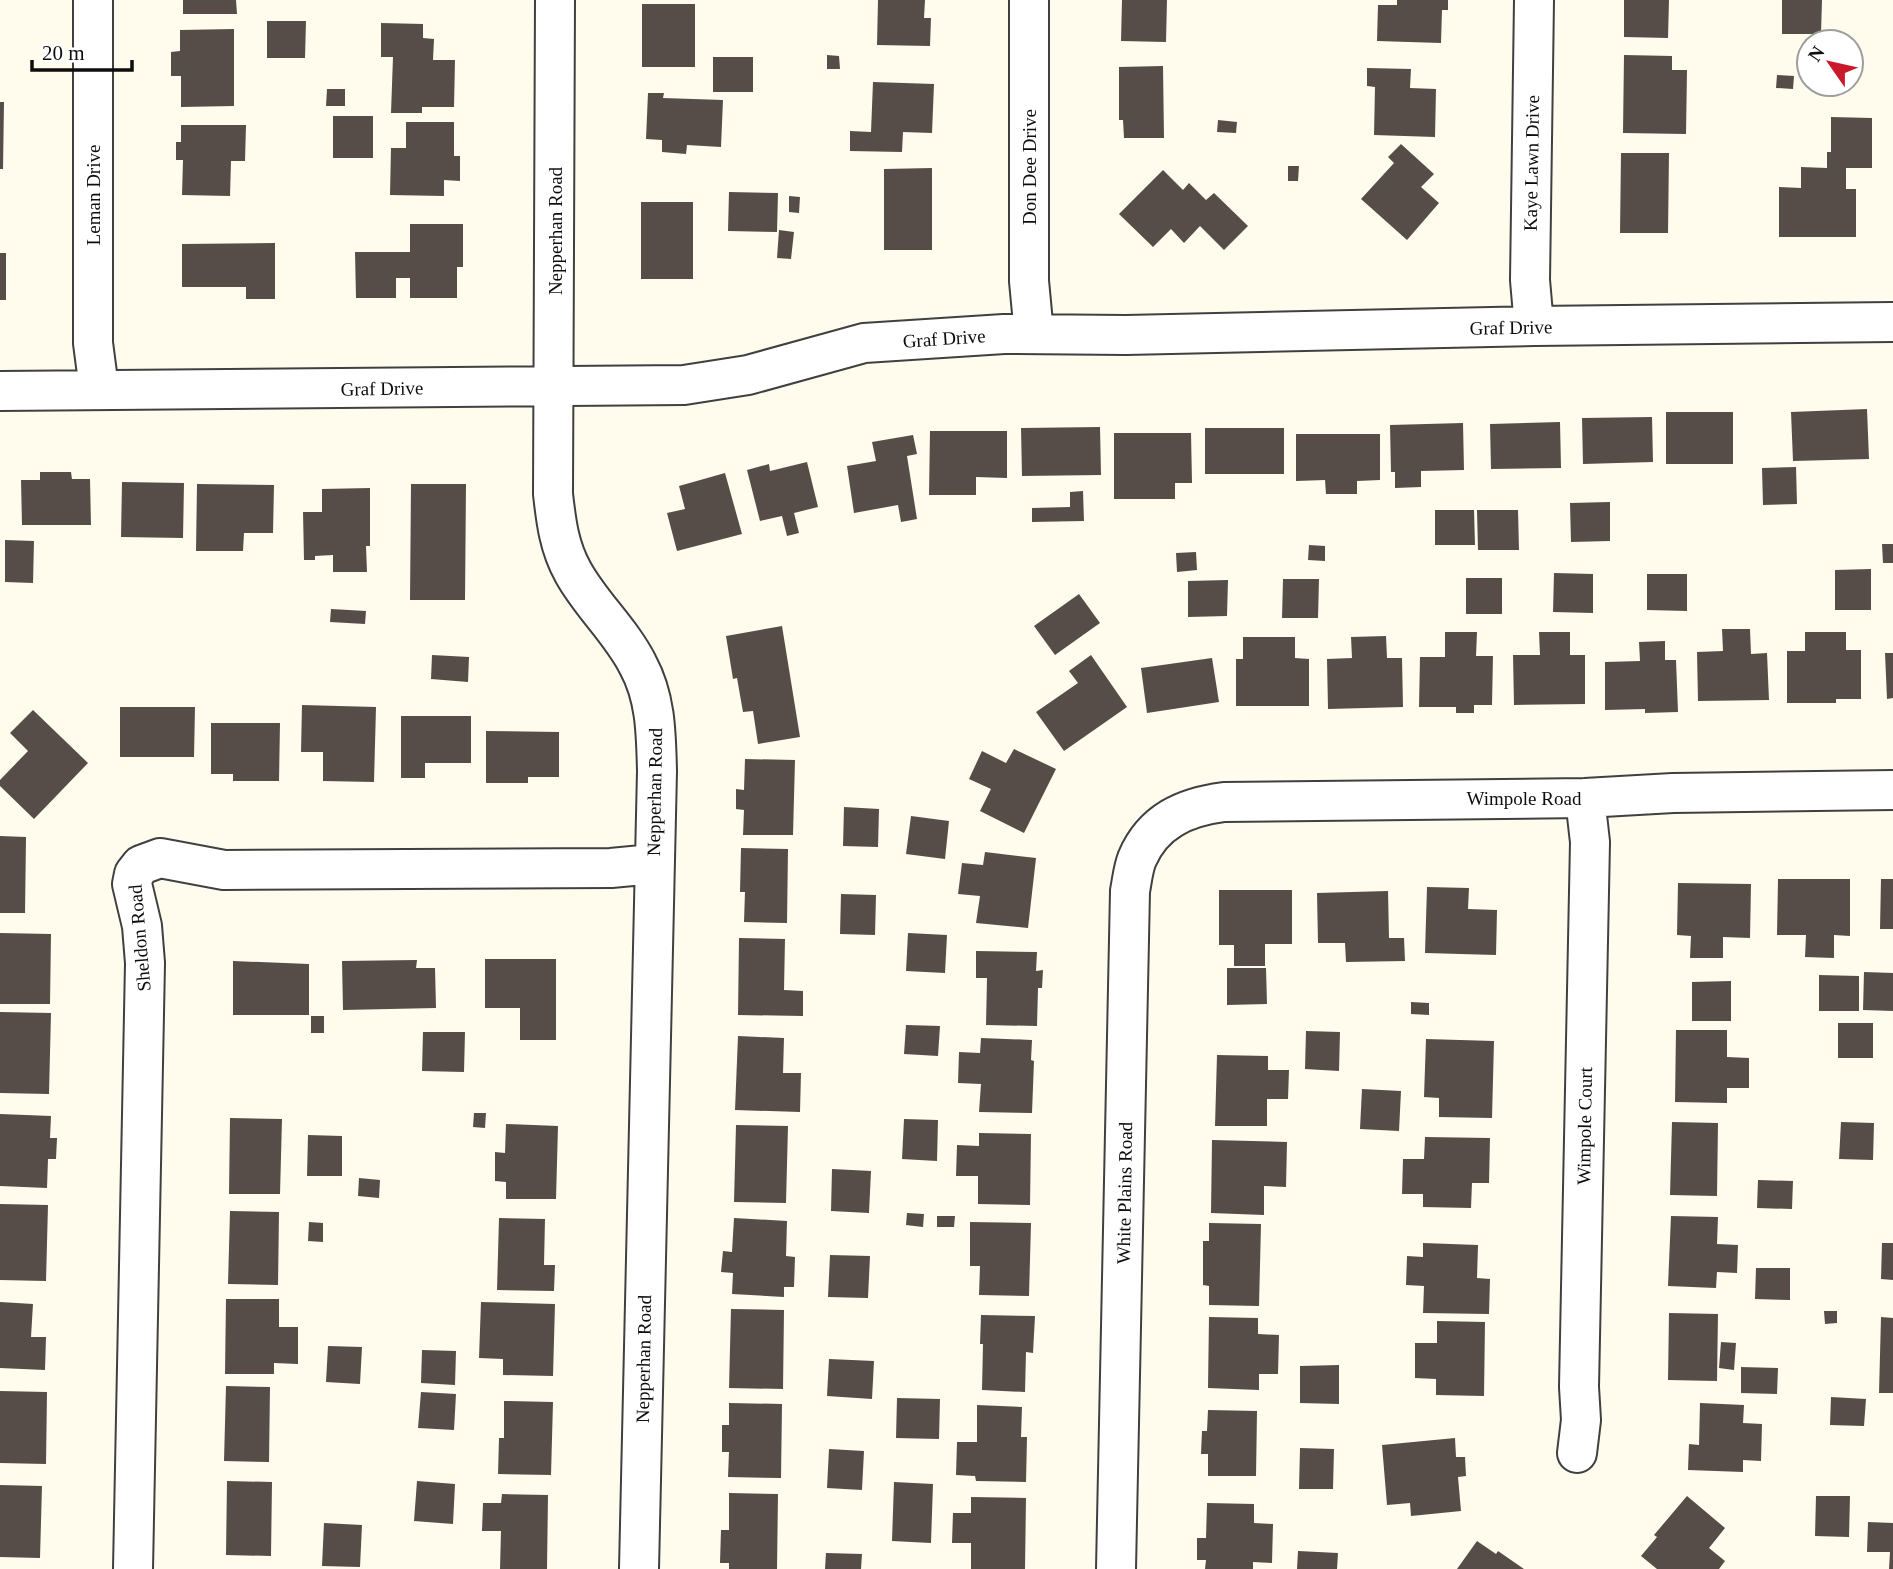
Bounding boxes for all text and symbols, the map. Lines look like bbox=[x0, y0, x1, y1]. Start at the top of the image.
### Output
scale bar bbox=[32, 28, 131, 72]
north arrow bbox=[1795, 28, 1865, 98]
text: 20 m bbox=[42, 41, 85, 65]
text: N bbox=[1804, 42, 1829, 65]
street label: Kaye Lawn Drive bbox=[1520, 95, 1543, 231]
street label: Don Dee Drive bbox=[1019, 109, 1040, 225]
street label: Leman Drive bbox=[83, 145, 104, 245]
street label: Nepperhan Road bbox=[545, 166, 566, 295]
street label: Graf Drive bbox=[1469, 316, 1553, 339]
street label: Graf Drive bbox=[902, 325, 986, 352]
street label: Graf Drive bbox=[340, 377, 424, 400]
street label: Nepperhan Road bbox=[643, 727, 666, 856]
street label: Wimpole Road bbox=[1467, 788, 1582, 809]
street label: Sheldon Road bbox=[124, 883, 155, 992]
street label: Wimpole Court bbox=[1573, 1066, 1596, 1185]
street label: White Plains Road bbox=[1113, 1121, 1136, 1264]
street label: Nepperhan Road bbox=[632, 1294, 655, 1423]

